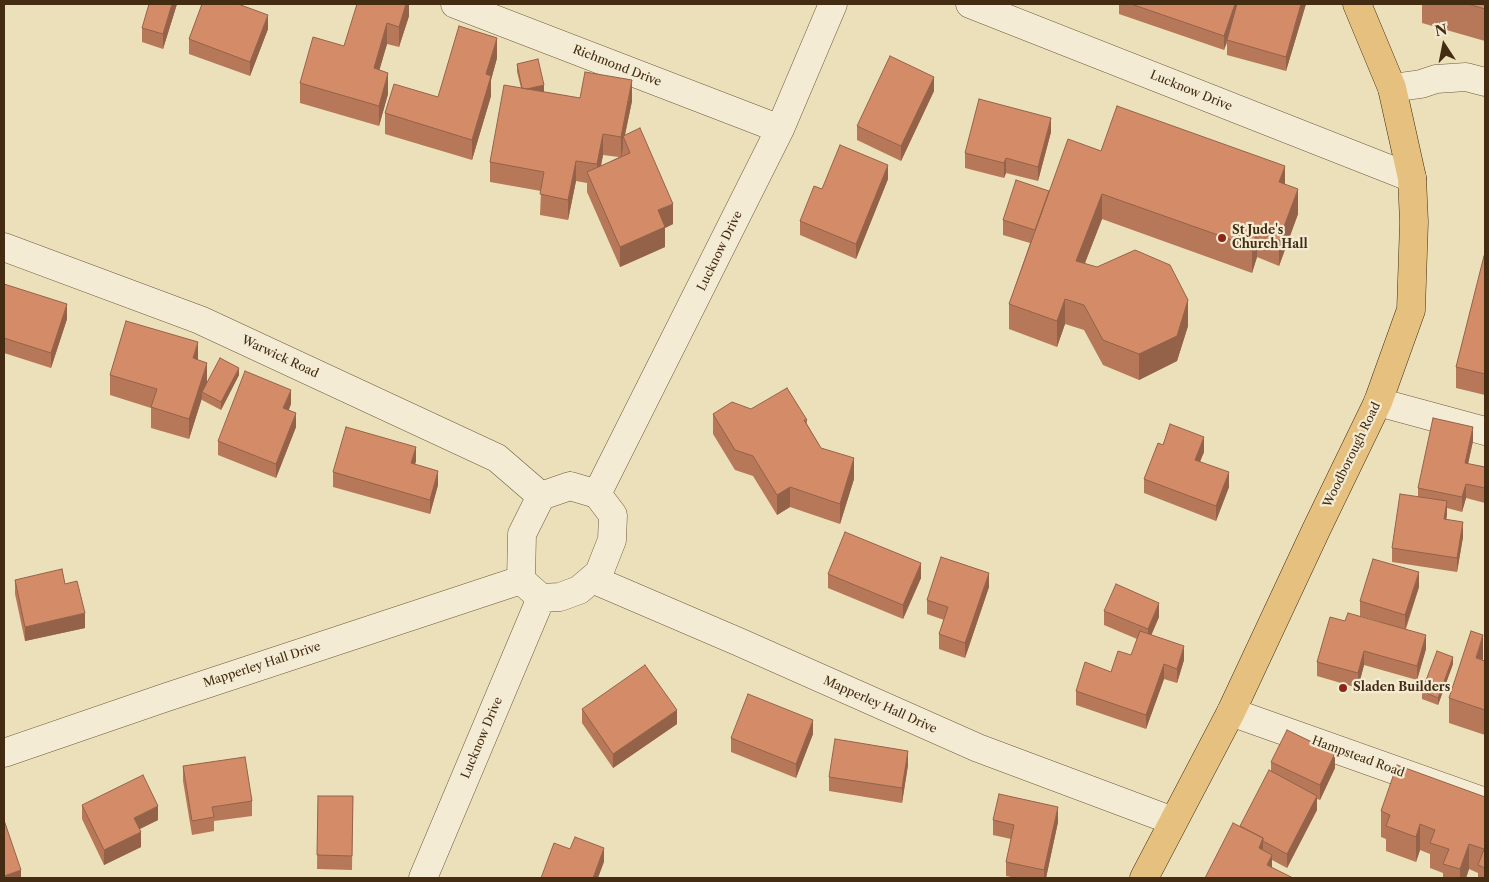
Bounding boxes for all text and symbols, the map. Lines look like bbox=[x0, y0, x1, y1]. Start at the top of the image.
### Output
north arrow bbox=[1419, 20, 1469, 70]
text: N bbox=[1433, 20, 1449, 40]
street label: Richmond Drive bbox=[571, 42, 663, 90]
street label: Lucknow Drive bbox=[1148, 68, 1234, 114]
street label: Lucknow Drive bbox=[694, 209, 746, 293]
place label: St Jude's Church Hall bbox=[1232, 224, 1308, 252]
marker: St Jude's Church Hall bbox=[1216, 232, 1228, 244]
street label: Warwick Road bbox=[239, 333, 321, 381]
street label: Woodborough Road bbox=[1320, 400, 1384, 510]
street label: Mapperley Hall Drive bbox=[201, 639, 323, 691]
street label: Mapperley Hall Drive bbox=[821, 673, 939, 737]
place label: Sladen Builders bbox=[1353, 681, 1450, 695]
marker: Sladen Builders bbox=[1337, 682, 1349, 694]
street label: Lucknow Drive bbox=[458, 695, 506, 781]
street label: Hampstead Road bbox=[1310, 734, 1406, 780]

